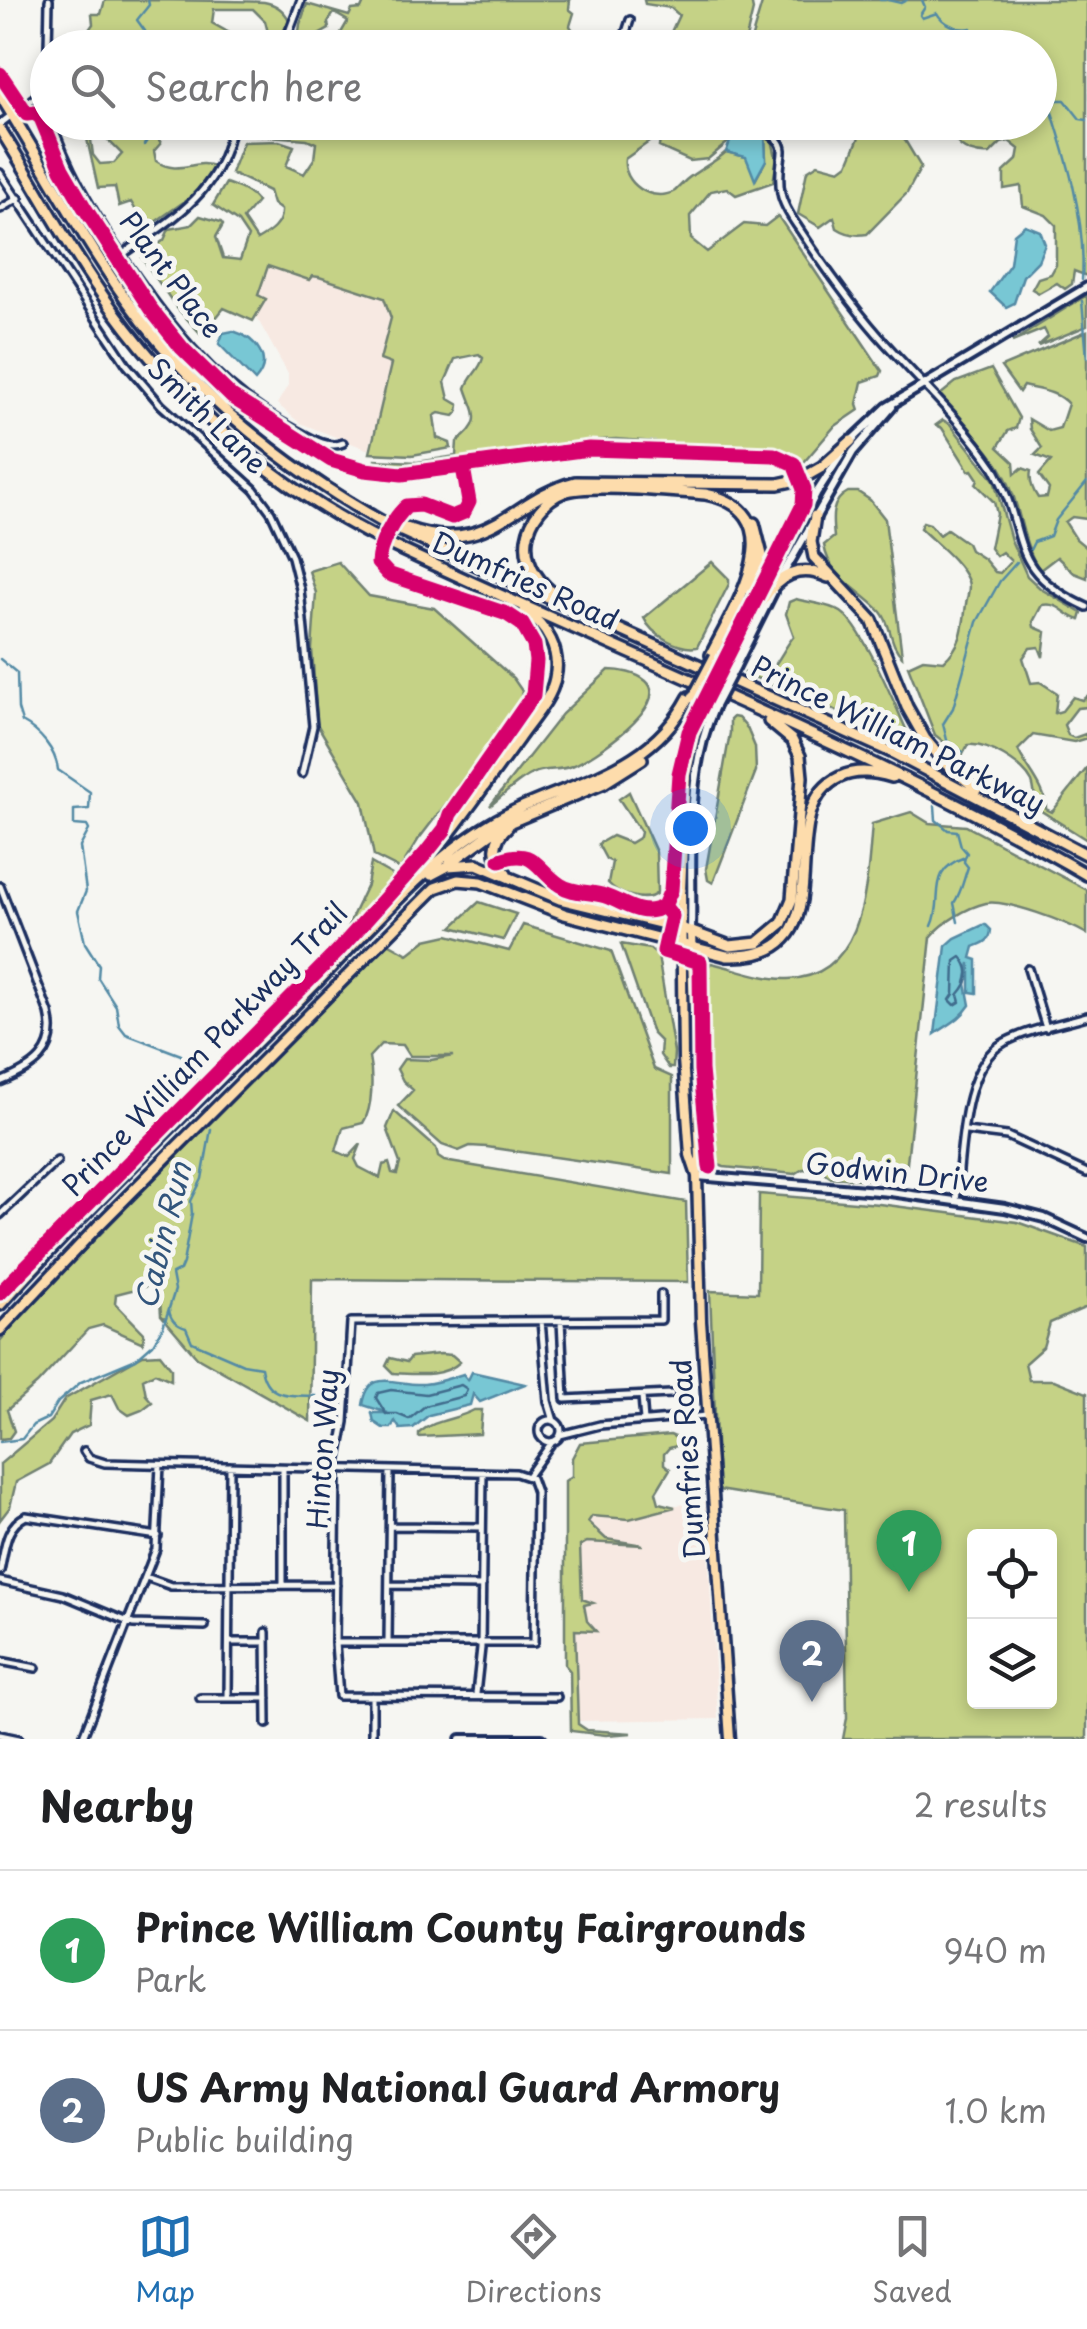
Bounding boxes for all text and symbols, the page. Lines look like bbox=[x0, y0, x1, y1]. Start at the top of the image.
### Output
search box bbox=[30, 30, 1057, 140]
text: Search here bbox=[145, 57, 362, 114]
icon: search bbox=[65, 58, 120, 113]
street label: Plant Place bbox=[110, 201, 234, 347]
street label: Smith Lane bbox=[138, 346, 278, 483]
street label: Dumfries Road bbox=[425, 519, 626, 640]
street label: Prince William Parkway bbox=[745, 644, 1053, 824]
your location bbox=[665, 803, 716, 854]
street label: Prince William Parkway Trail bbox=[51, 891, 356, 1205]
street label: Godwin Drive bbox=[803, 1141, 991, 1203]
water label: Cabin Run bbox=[122, 1155, 202, 1314]
street label: Dumfries Road bbox=[658, 1358, 715, 1561]
street label: Hinton Way bbox=[294, 1367, 349, 1531]
pin: 1 bbox=[876, 1510, 942, 1592]
map controls bbox=[967, 1529, 1057, 1709]
button: locate bbox=[967, 1529, 1057, 1619]
button: layers bbox=[967, 1619, 1057, 1709]
pin: 2 bbox=[780, 1620, 844, 1702]
text: Nearby bbox=[40, 1773, 194, 1836]
text: 2 results bbox=[914, 1780, 1047, 1828]
text: Prince William County Fairgrounds bbox=[135, 1898, 806, 1955]
text: 1 bbox=[65, 1926, 80, 1974]
text: 940 m bbox=[944, 1926, 1047, 1974]
text: Park bbox=[135, 1955, 207, 2003]
text: US Army National Guard Armory bbox=[135, 2058, 780, 2115]
text: 2 bbox=[61, 2086, 84, 2134]
text: 1.0 km bbox=[945, 2086, 1047, 2134]
text: Public building bbox=[135, 2115, 354, 2163]
tab: Map bbox=[135, 2209, 195, 2312]
tab: Directions bbox=[466, 2209, 602, 2312]
tab: Saved bbox=[872, 2209, 952, 2312]

